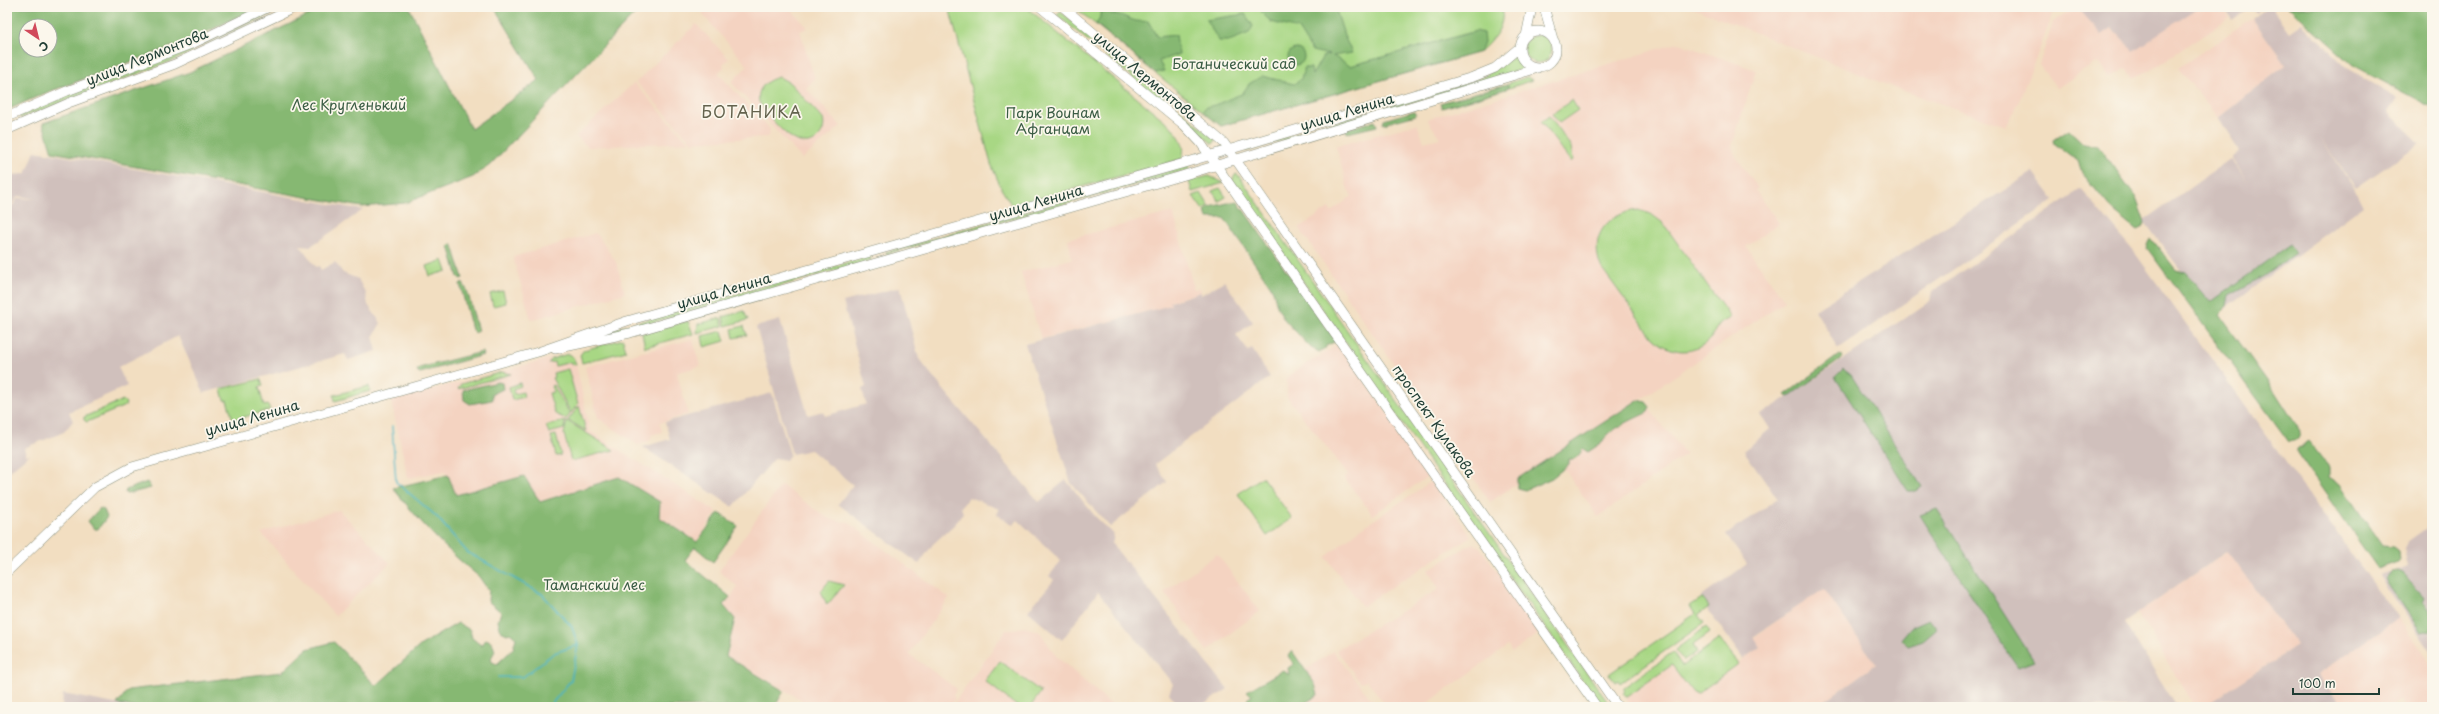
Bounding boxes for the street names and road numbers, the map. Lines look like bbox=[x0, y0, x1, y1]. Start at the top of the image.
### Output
street label: улица Лермонтова bbox=[83, 22, 211, 91]
street label: улица Лермонтова bbox=[1089, 26, 1202, 126]
street label: улица Ленина bbox=[1297, 87, 1397, 136]
street label: улица Ленина bbox=[986, 179, 1086, 226]
street label: улица Ленина bbox=[674, 267, 774, 314]
street label: проспект Кулакова bbox=[1388, 360, 1481, 482]
street label: улица Ленина bbox=[202, 394, 302, 441]

